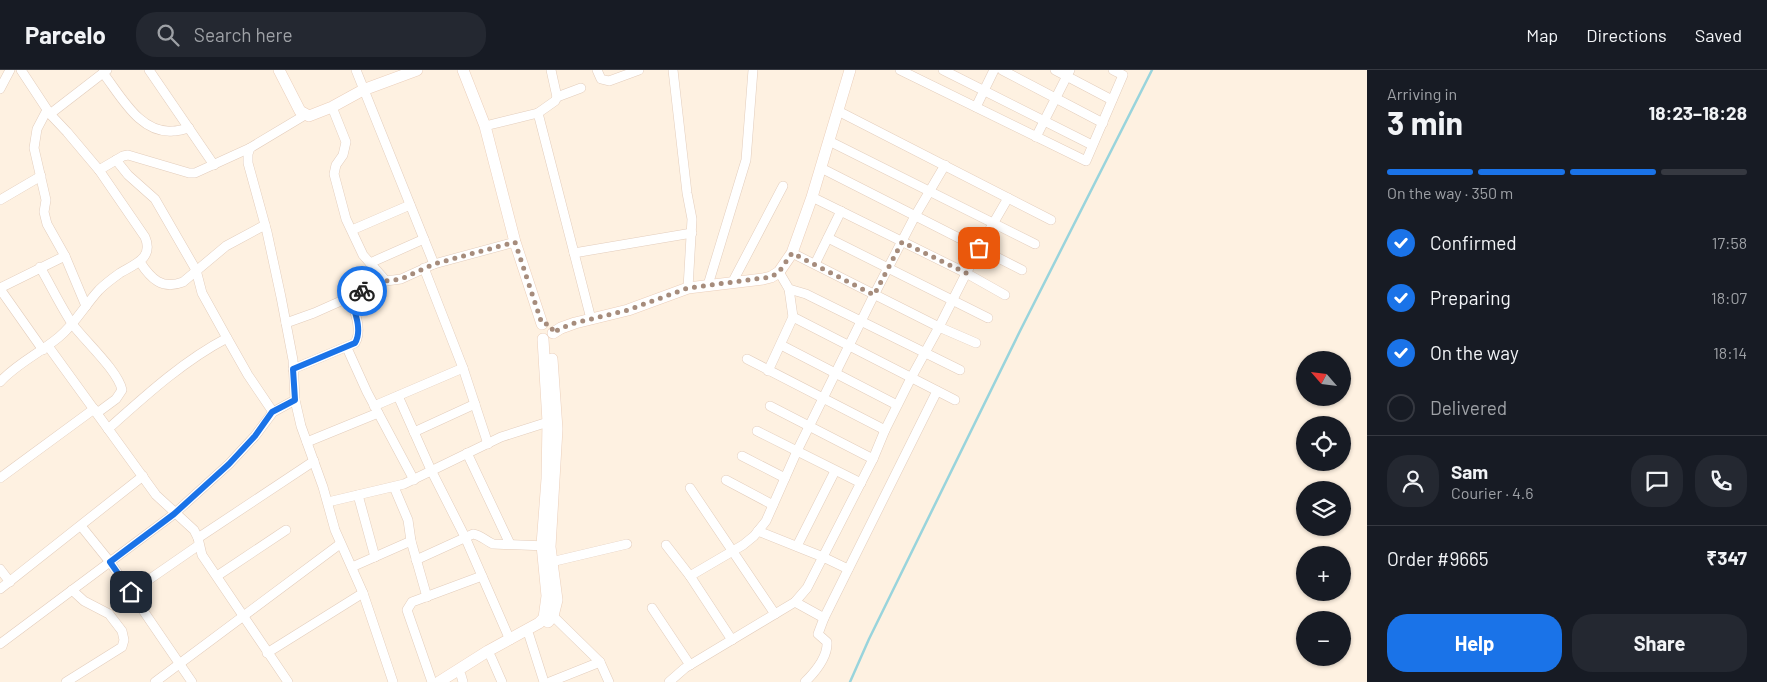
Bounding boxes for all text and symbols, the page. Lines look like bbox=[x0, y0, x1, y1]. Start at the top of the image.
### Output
search box bbox=[136, 12, 486, 57]
text: Parcelo bbox=[25, 20, 106, 49]
icon: search bbox=[154, 21, 182, 49]
text: Search here bbox=[194, 23, 293, 46]
text: Map bbox=[1526, 24, 1558, 46]
text: Directions bbox=[1586, 24, 1667, 46]
text: Saved bbox=[1695, 24, 1742, 46]
text: Arriving in bbox=[1387, 84, 1457, 103]
text: 18:23–18:28 bbox=[1649, 101, 1747, 124]
text: 3 min bbox=[1387, 103, 1463, 141]
text: On the way · 350 m bbox=[1387, 183, 1513, 202]
pin bbox=[958, 227, 1000, 269]
icon: check bbox=[1387, 229, 1415, 257]
text: Confirmed bbox=[1430, 231, 1517, 254]
text: 17:58 bbox=[1712, 233, 1747, 252]
icon: bag bbox=[965, 234, 993, 262]
courier bbox=[337, 266, 387, 316]
icon: bike bbox=[348, 277, 376, 305]
icon: check bbox=[1387, 284, 1415, 312]
text: Preparing bbox=[1430, 286, 1511, 309]
text: 18:07 bbox=[1711, 288, 1747, 307]
icon: check bbox=[1387, 339, 1415, 367]
text: On the way bbox=[1430, 341, 1519, 364]
text: 18:14 bbox=[1713, 343, 1747, 362]
north arrow bbox=[1296, 351, 1351, 406]
map controls bbox=[1296, 351, 1351, 666]
text: Delivered bbox=[1430, 396, 1507, 419]
button: locate bbox=[1296, 416, 1351, 471]
button: person bbox=[1387, 455, 1439, 507]
button: chat bbox=[1631, 455, 1683, 507]
button: phone bbox=[1695, 455, 1747, 507]
text: Sam bbox=[1451, 460, 1488, 483]
button: layers bbox=[1296, 481, 1351, 536]
text: Courier · 4.6 bbox=[1451, 483, 1534, 502]
button: + bbox=[1296, 546, 1351, 601]
text: ₹347 bbox=[1706, 546, 1747, 569]
text: Order #9665 bbox=[1387, 547, 1489, 570]
pin bbox=[110, 571, 152, 613]
icon: home bbox=[117, 578, 145, 606]
button: − bbox=[1296, 611, 1351, 666]
button: Help bbox=[1387, 614, 1562, 672]
button: Share bbox=[1572, 614, 1747, 672]

